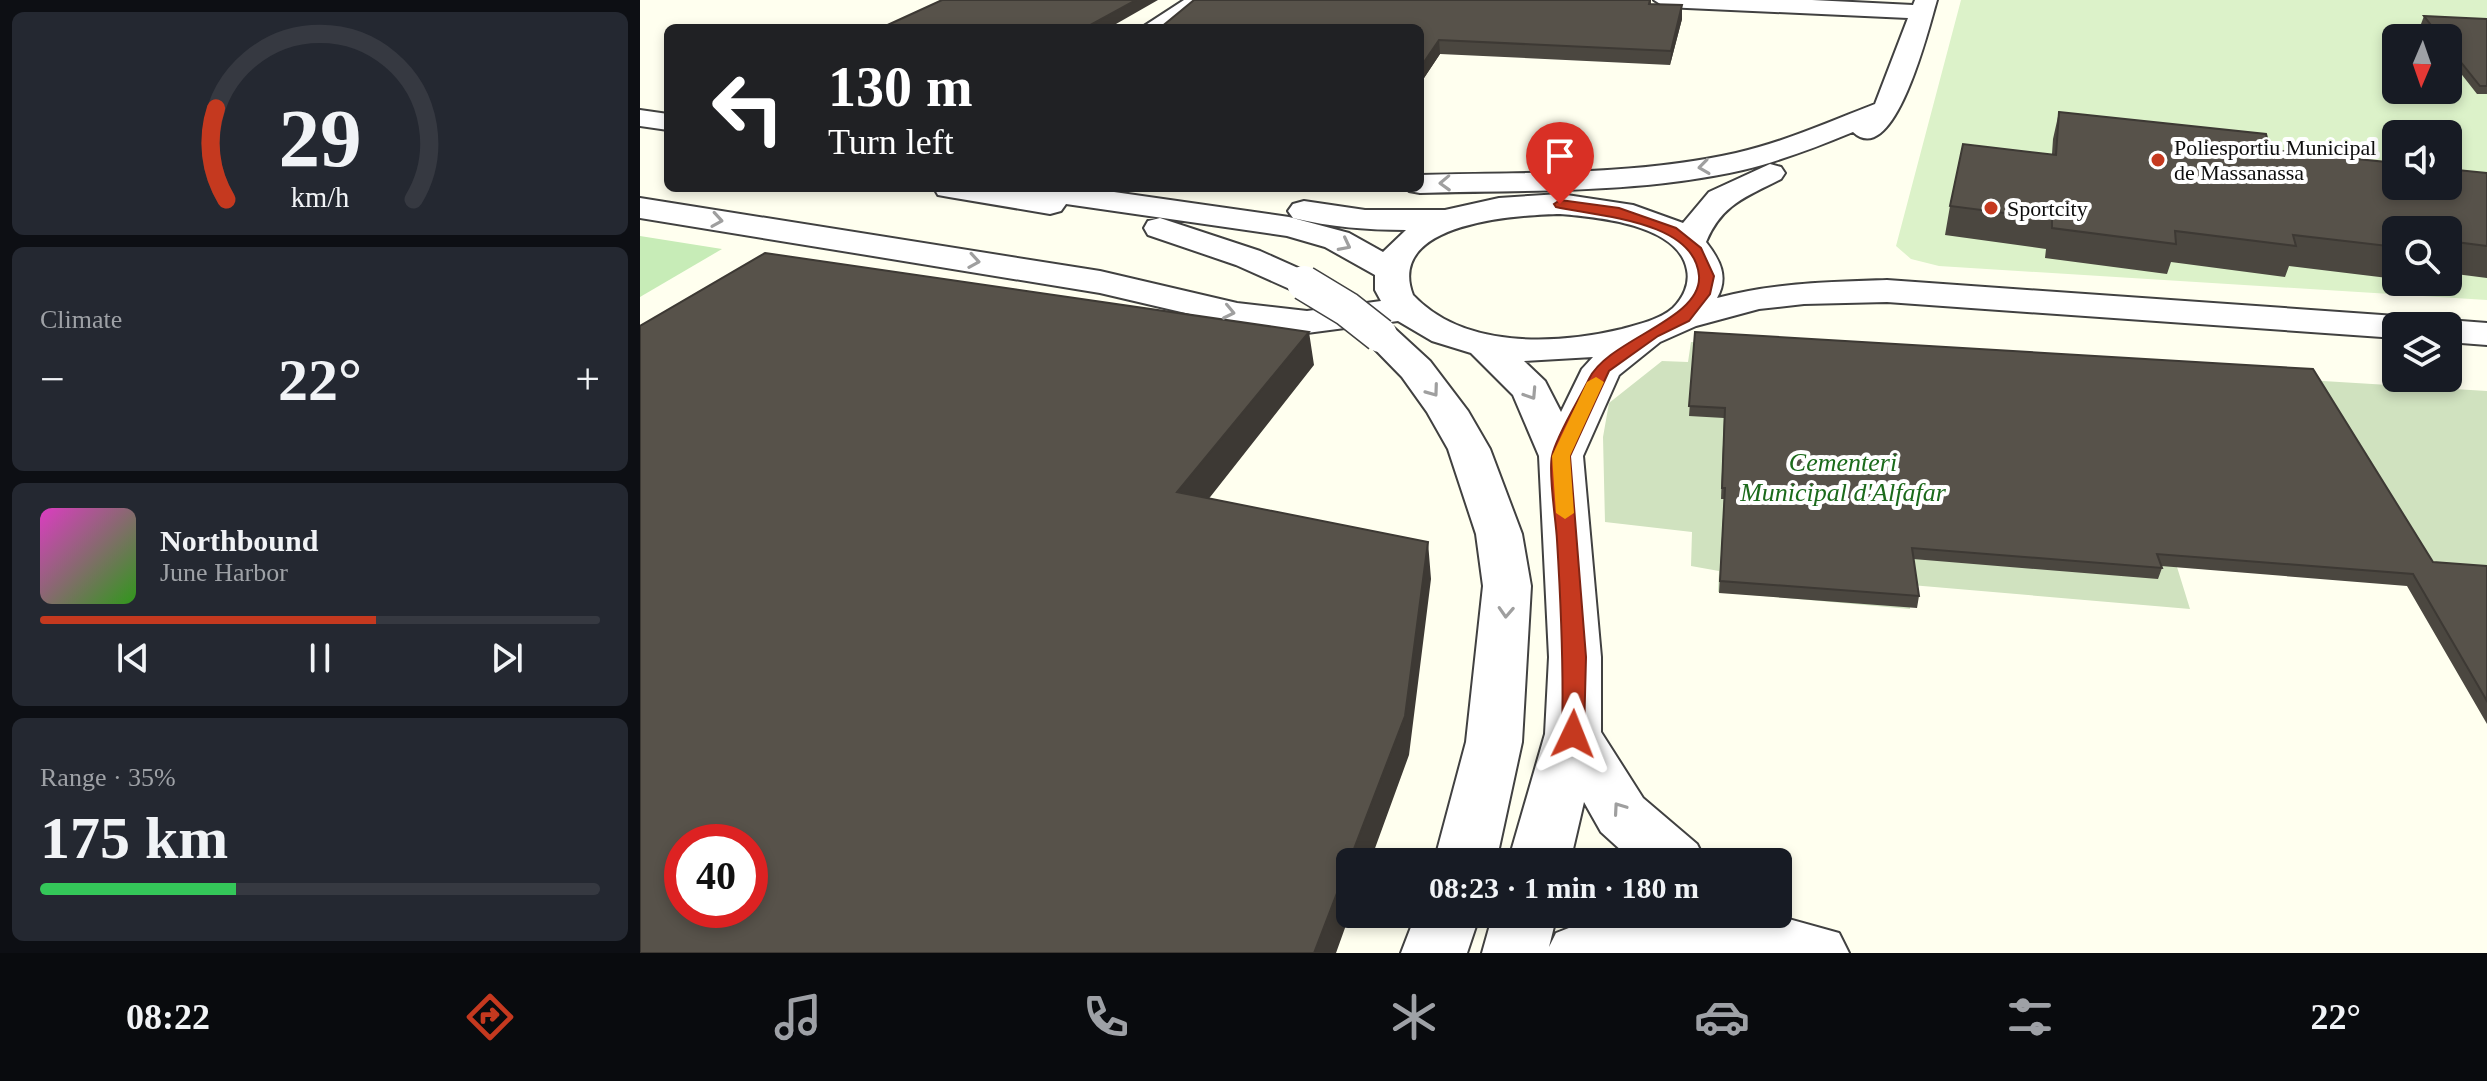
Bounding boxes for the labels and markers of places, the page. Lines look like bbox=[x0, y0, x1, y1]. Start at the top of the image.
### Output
pin bbox=[1526, 122, 1594, 204]
place label: Poliesportiu Municipal de Massanassa bbox=[2174, 135, 2376, 185]
marker: Poliesportiu Municipal de Massanassa bbox=[2149, 151, 2167, 169]
place label: Sportcity bbox=[2007, 196, 2088, 221]
marker: Sportcity bbox=[1982, 199, 2000, 217]

